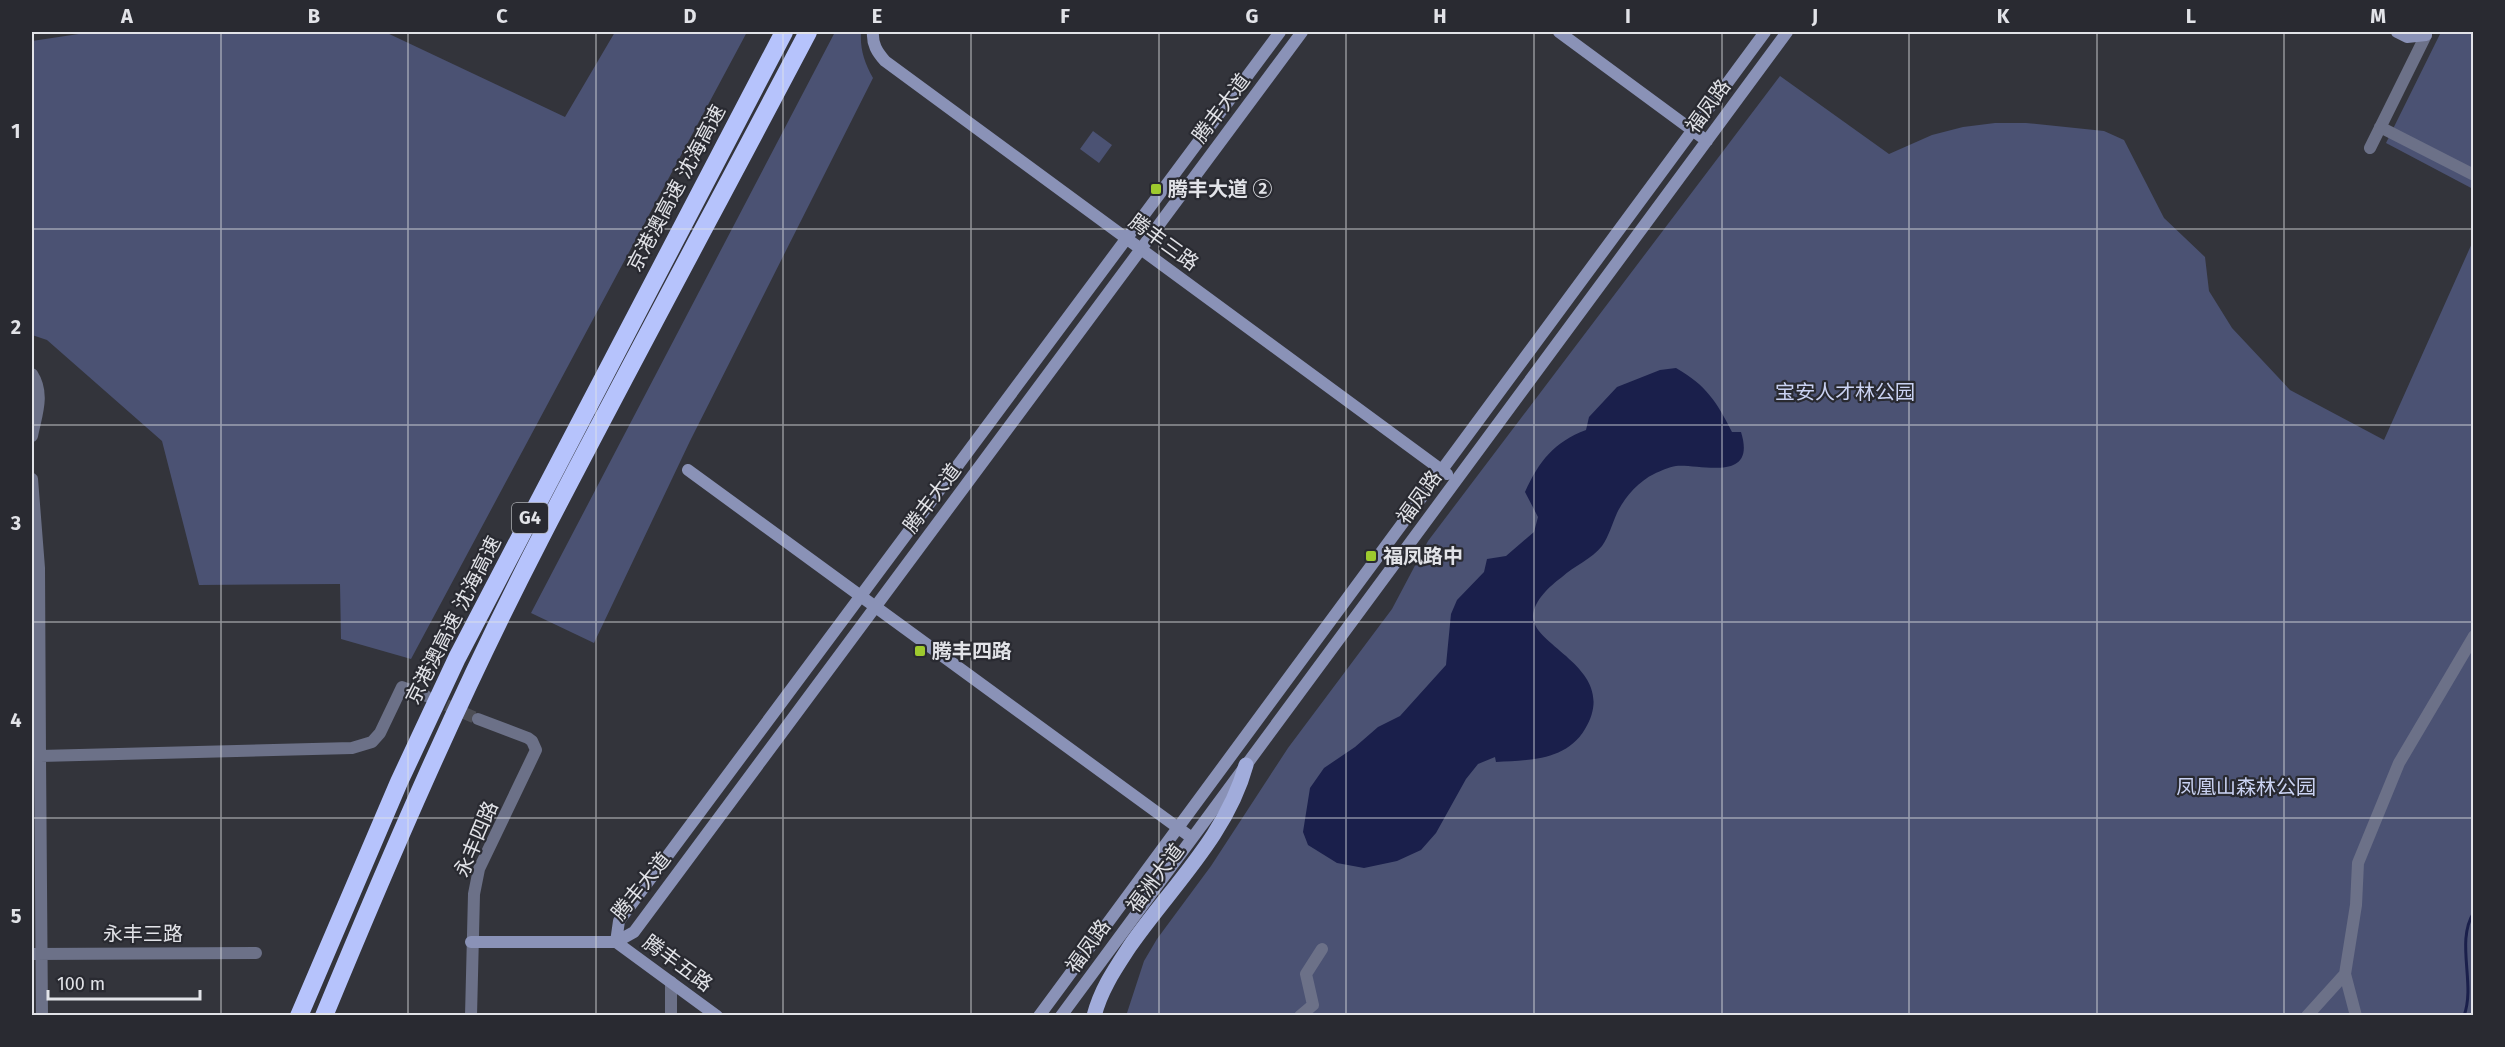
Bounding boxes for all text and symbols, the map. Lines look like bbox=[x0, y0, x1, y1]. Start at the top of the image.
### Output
text: A bbox=[120, 4, 134, 28]
text: B bbox=[308, 4, 320, 28]
text: C bbox=[496, 4, 508, 28]
text: D bbox=[683, 4, 697, 28]
text: E bbox=[872, 4, 882, 28]
text: F bbox=[1060, 4, 1070, 28]
text: G bbox=[1246, 4, 1258, 28]
text: H bbox=[1433, 4, 1447, 28]
text: I bbox=[1625, 4, 1631, 28]
text: J bbox=[1811, 4, 1818, 28]
text: K bbox=[1997, 4, 2010, 28]
text: L bbox=[2186, 4, 2196, 28]
text: M bbox=[2370, 4, 2386, 28]
street label: 腾丰大道 bbox=[1187, 69, 1255, 147]
street label: 福凤路 bbox=[1681, 75, 1735, 137]
street label: 京港澳高速 沈海高速 bbox=[622, 101, 730, 275]
text: 1 bbox=[11, 119, 21, 143]
place label: 腾丰大道 ② bbox=[1168, 177, 1273, 201]
marker: 腾丰大道 ② bbox=[1149, 182, 1163, 196]
street label: 腾丰三路 bbox=[1125, 209, 1203, 275]
text: 2 bbox=[11, 315, 21, 339]
park label: 宝安人才林公园 bbox=[1775, 380, 1915, 404]
street label: 腾丰大道 bbox=[898, 459, 966, 537]
street label: 福凤路 bbox=[1392, 466, 1446, 528]
road number: G4 bbox=[512, 503, 548, 533]
text: 3 bbox=[10, 511, 21, 535]
street label: 京港澳高速 沈海高速 bbox=[400, 532, 506, 708]
place label: 福凤路中 bbox=[1383, 544, 1463, 568]
marker: 福凤路中 bbox=[1364, 549, 1378, 563]
place label: 腾丰四路 bbox=[932, 639, 1012, 663]
marker: 腾丰四路 bbox=[913, 644, 927, 658]
text: 4 bbox=[10, 708, 22, 732]
park label: 凤凰山森林公园 bbox=[2176, 775, 2316, 799]
street label: 永丰四路 bbox=[449, 797, 503, 881]
street label: 福洲大道 bbox=[1121, 839, 1189, 917]
street label: 腾丰大道 bbox=[607, 847, 675, 925]
text: 5 bbox=[11, 904, 22, 928]
street label: 福凤路 bbox=[1061, 915, 1115, 977]
street label: 永丰三路 bbox=[103, 922, 183, 946]
street label: 腾丰五路 bbox=[639, 930, 717, 996]
scale bar bbox=[48, 963, 200, 1001]
text: 100 m bbox=[57, 973, 105, 995]

